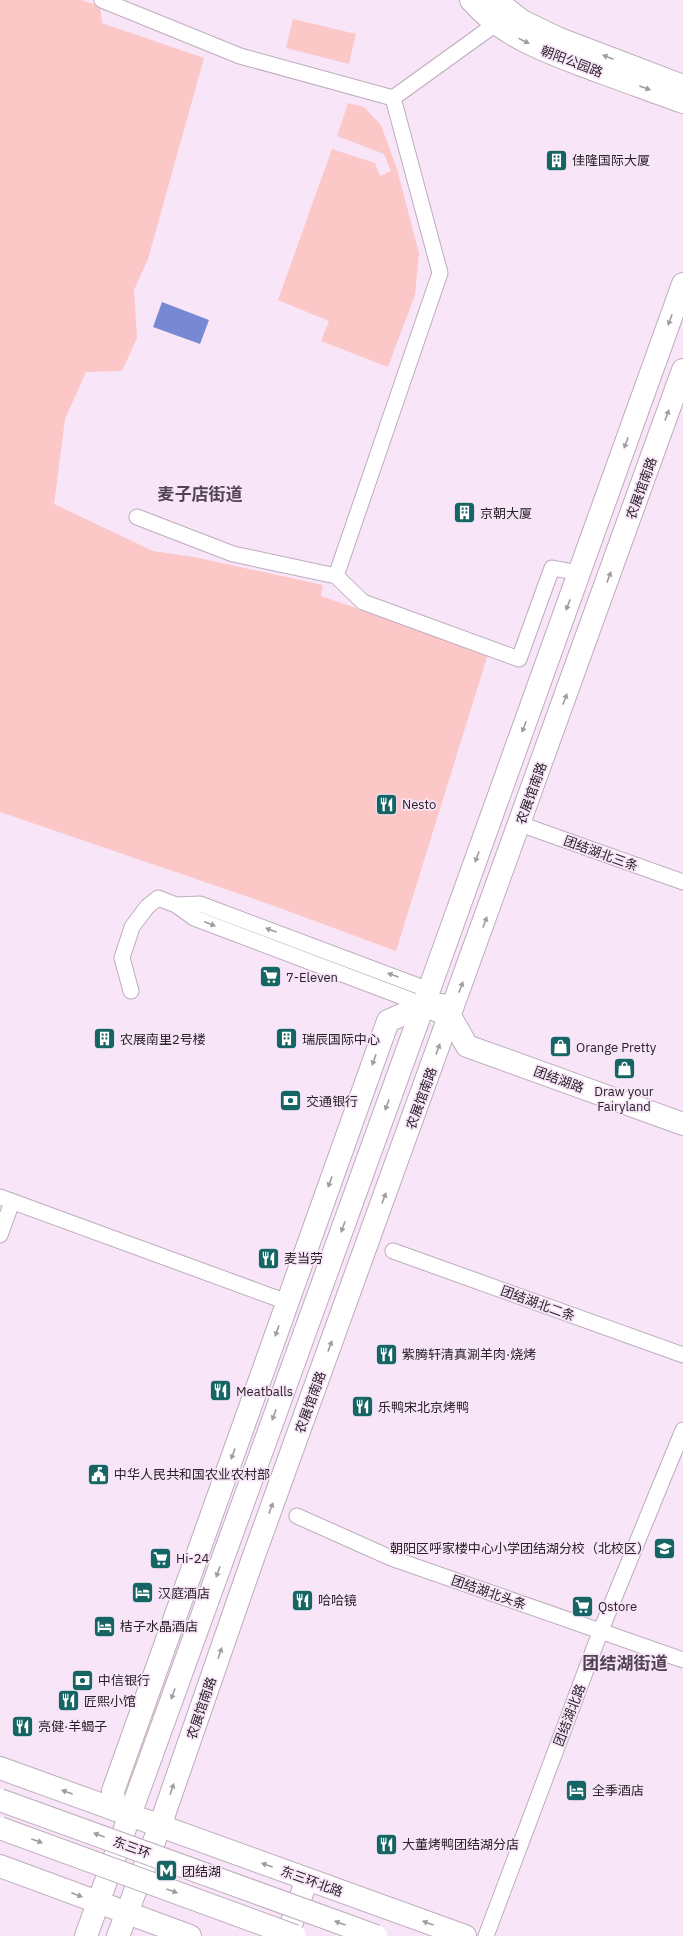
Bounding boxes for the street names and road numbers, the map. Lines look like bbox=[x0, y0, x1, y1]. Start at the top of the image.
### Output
street label: 朝阳公园路 bbox=[538, 42, 605, 81]
street label: 农展馆南路 bbox=[622, 455, 661, 522]
street label: 农展馆南路 bbox=[512, 760, 551, 827]
street label: 团结湖北三条 bbox=[561, 832, 640, 875]
street label: 团结湖路 bbox=[531, 1063, 586, 1096]
street label: 农展馆南路 bbox=[402, 1065, 441, 1132]
street label: 团结湖北二条 bbox=[498, 1282, 577, 1325]
street label: 农展馆南路 bbox=[291, 1369, 330, 1436]
street label: 团结湖北头条 bbox=[449, 1572, 528, 1613]
street label: 农展馆南路 bbox=[183, 1675, 220, 1742]
street label: 团结湖北路 bbox=[550, 1682, 589, 1749]
street label: 东三环 bbox=[111, 1833, 153, 1862]
street label: 东三环北路 bbox=[278, 1862, 345, 1901]

